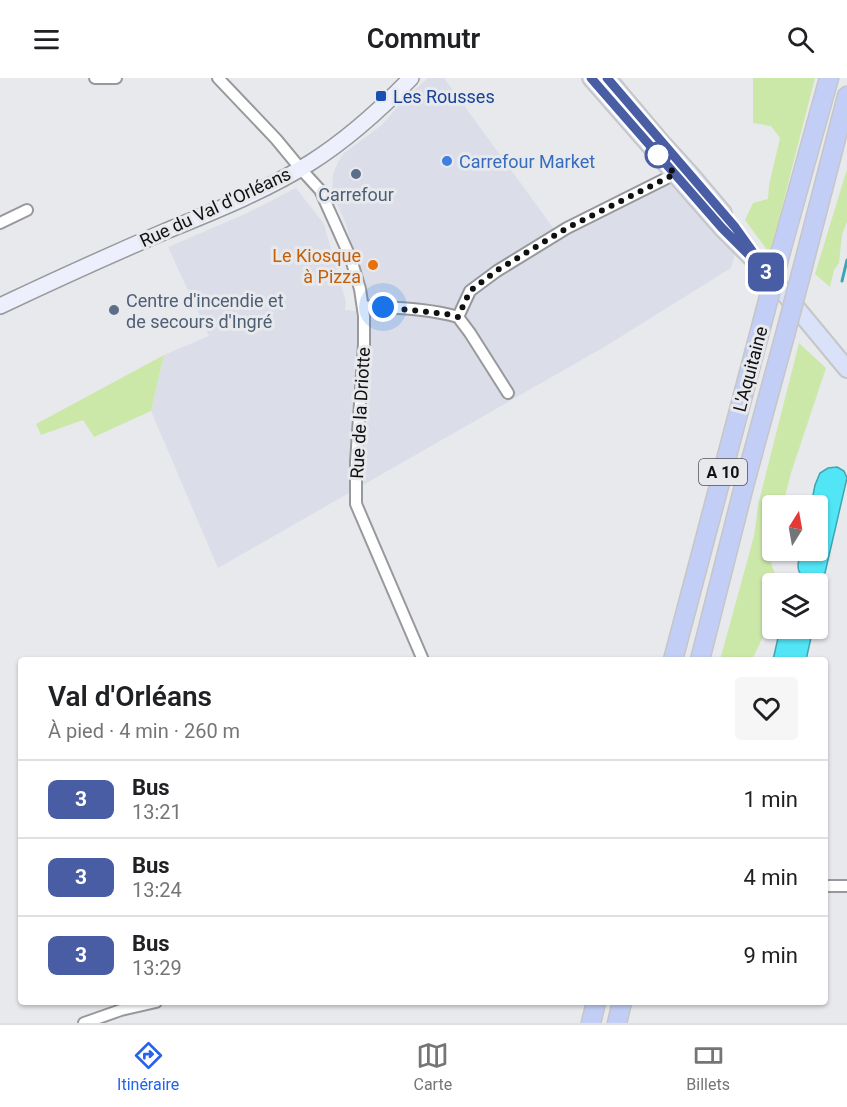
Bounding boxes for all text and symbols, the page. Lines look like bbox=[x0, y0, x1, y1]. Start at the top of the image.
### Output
icon: menu bbox=[30, 23, 63, 56]
text: Commutr bbox=[367, 23, 480, 55]
icon: search bbox=[784, 23, 817, 56]
place label: Les Rousses bbox=[393, 86, 495, 107]
marker: Les Rousses bbox=[374, 89, 388, 103]
unlabelled marker bbox=[645, 142, 671, 168]
place label: Carrefour Market bbox=[459, 151, 595, 172]
marker: Carrefour Market bbox=[440, 154, 454, 168]
street label: Rue du Val d'Orléans bbox=[136, 163, 294, 251]
marker: Carrefour bbox=[349, 167, 363, 181]
place label: Carrefour bbox=[318, 184, 394, 205]
place label: Le Kiosque à Pizza bbox=[272, 245, 361, 287]
line badge: 3 bbox=[746, 252, 786, 292]
marker: Le Kiosque à Pizza bbox=[366, 258, 380, 272]
text: 3 bbox=[760, 260, 772, 284]
place label: Centre d'incendie et de secours d'Ingré bbox=[126, 290, 284, 332]
your location bbox=[368, 292, 398, 322]
marker: Centre d'incendie et de secours d'Ingré bbox=[107, 303, 121, 317]
street label: L'Aquitaine bbox=[729, 324, 771, 414]
street label: Rue de la Driotte bbox=[346, 347, 374, 479]
road number: A 10 bbox=[699, 459, 747, 485]
north arrow bbox=[762, 495, 828, 561]
map controls bbox=[762, 495, 828, 639]
button: layers bbox=[762, 573, 828, 639]
button: heart bbox=[735, 677, 798, 740]
text: Val d'Orléans bbox=[48, 680, 212, 713]
text: À pied · 4 min · 260 m bbox=[48, 719, 240, 743]
text: Bus bbox=[132, 775, 170, 800]
text: 3 bbox=[75, 787, 87, 811]
text: 1 min bbox=[743, 787, 798, 812]
text: 13:21 bbox=[132, 800, 182, 824]
text: Bus bbox=[132, 853, 170, 878]
text: 3 bbox=[75, 865, 87, 889]
text: 4 min bbox=[743, 865, 798, 890]
text: 13:24 bbox=[132, 878, 182, 902]
text: Bus bbox=[132, 931, 170, 956]
text: 3 bbox=[75, 943, 87, 967]
text: 9 min bbox=[743, 943, 798, 968]
text: 13:29 bbox=[132, 956, 182, 980]
tab: Itinéraire bbox=[117, 1039, 179, 1094]
tab: Carte bbox=[413, 1039, 452, 1094]
tab: Billets bbox=[686, 1039, 730, 1094]

